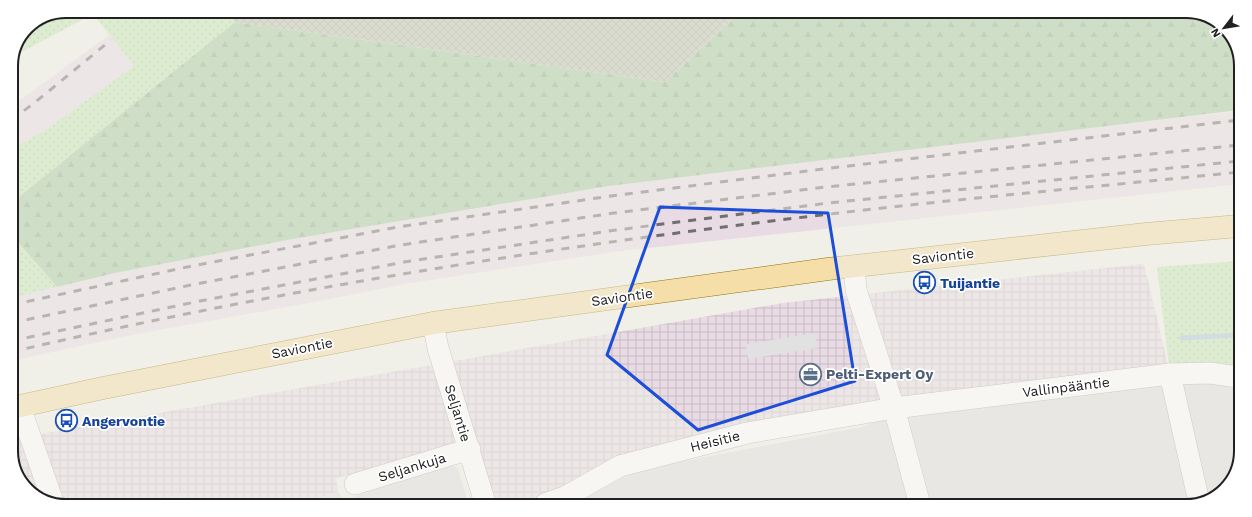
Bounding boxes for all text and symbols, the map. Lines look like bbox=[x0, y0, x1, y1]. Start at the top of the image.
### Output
north arrow bbox=[1204, 8, 1244, 48]
text: N bbox=[1208, 26, 1224, 40]
street label: Saviontie bbox=[911, 245, 975, 267]
bus stop icon: Tuijantie bbox=[911, 270, 937, 296]
place label: Tuijantie bbox=[940, 275, 1000, 291]
street label: Saviontie bbox=[590, 285, 654, 309]
street label: Saviontie bbox=[270, 334, 334, 362]
office icon: Pelti-Expert Oy bbox=[798, 361, 824, 387]
place label: Pelti-Expert Oy bbox=[826, 366, 933, 382]
street label: Vallinpääntie bbox=[1021, 374, 1111, 400]
street label: Seljantie bbox=[442, 382, 474, 444]
bus stop icon: Angervontie bbox=[54, 408, 80, 434]
place label: Angervontie bbox=[82, 413, 165, 429]
street label: Heisitie bbox=[688, 427, 742, 455]
street label: Seljankuja bbox=[376, 449, 448, 485]

